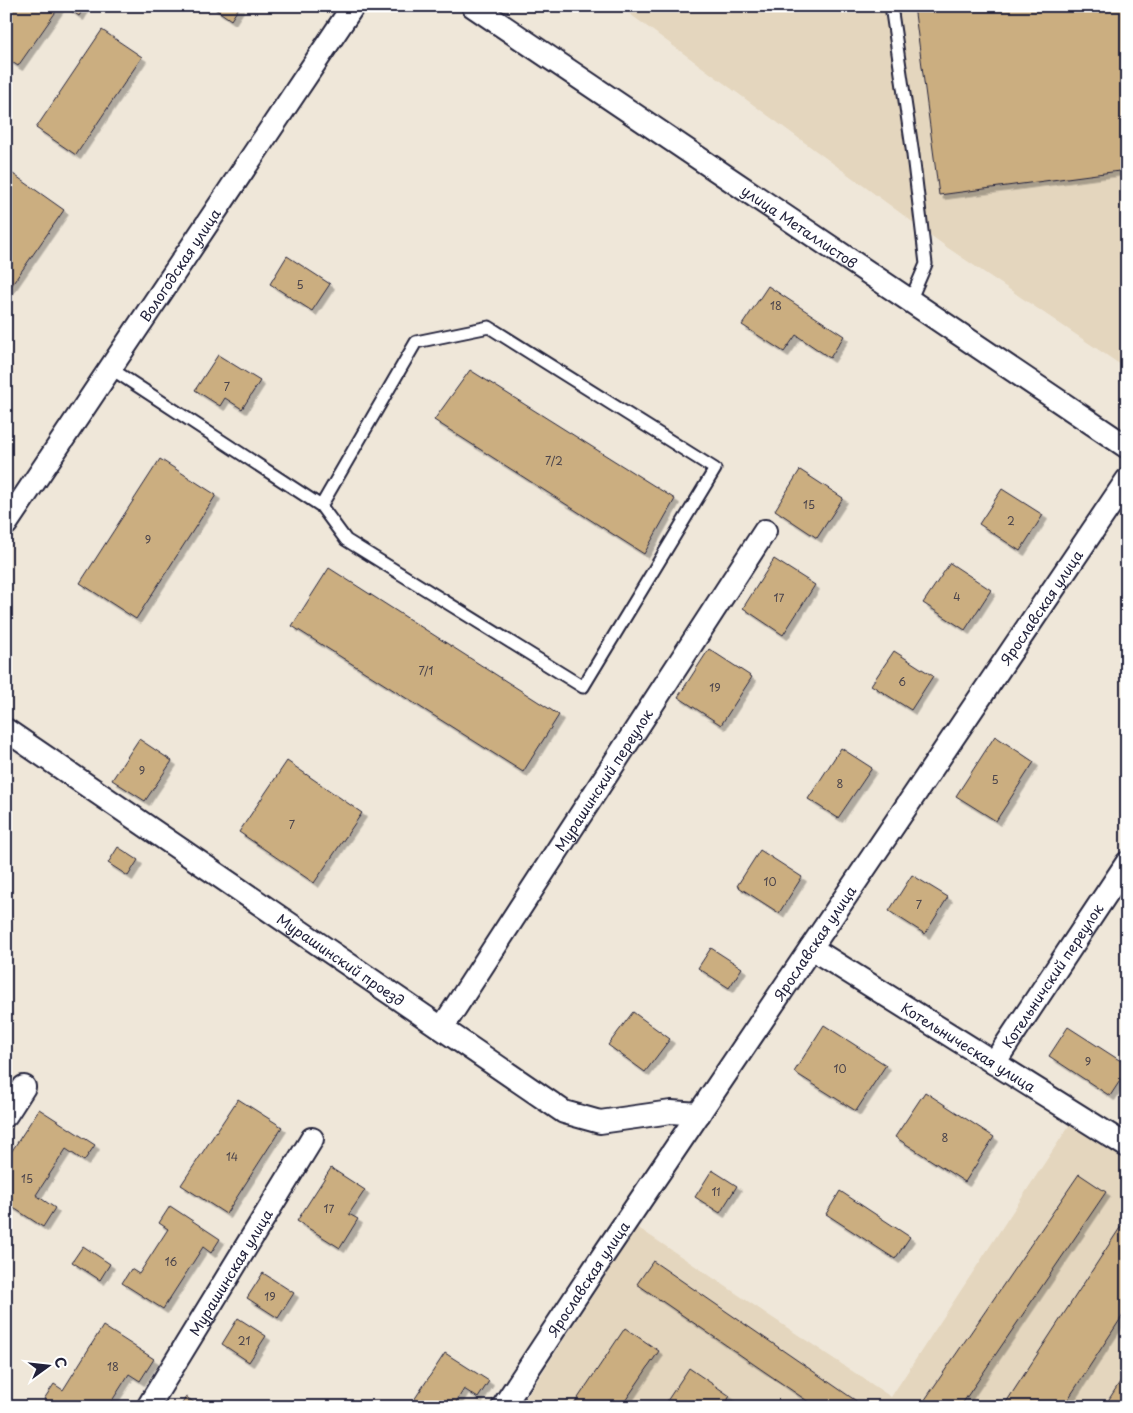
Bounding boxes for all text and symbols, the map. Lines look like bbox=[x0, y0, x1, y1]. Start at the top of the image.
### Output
street label: улица Металлистов bbox=[738, 180, 862, 273]
street label: Вологодская улица bbox=[134, 204, 225, 326]
house number: 5 bbox=[296, 276, 304, 293]
house number: 18 bbox=[770, 297, 782, 314]
house number: 7 bbox=[224, 378, 230, 395]
house number: 7/2 bbox=[545, 452, 563, 469]
house number: 15 bbox=[803, 496, 815, 513]
house number: 2 bbox=[1007, 512, 1015, 529]
house number: 9 bbox=[145, 531, 151, 548]
street label: Ярославская улица bbox=[994, 545, 1088, 670]
house number: 4 bbox=[953, 588, 961, 605]
house number: 17 bbox=[774, 589, 785, 606]
house number: 7/1 bbox=[418, 662, 434, 679]
house number: 6 bbox=[898, 673, 906, 690]
house number: 19 bbox=[709, 679, 721, 696]
street label: Мурашинский переулок bbox=[549, 704, 658, 855]
house number: 9 bbox=[139, 762, 145, 779]
house number: 5 bbox=[991, 771, 999, 788]
house number: 8 bbox=[837, 775, 844, 792]
house number: 7 bbox=[289, 816, 295, 833]
house number: 10 bbox=[764, 873, 776, 890]
street label: Ярославская улица bbox=[767, 881, 861, 1005]
house number: 7 bbox=[916, 896, 922, 913]
street label: Котельничский переулок bbox=[997, 899, 1108, 1052]
street label: Мурашинский проезд bbox=[273, 908, 409, 1011]
street label: Котельническая улица bbox=[897, 997, 1040, 1097]
house number: 9 bbox=[1085, 1053, 1091, 1070]
house number: 10 bbox=[834, 1060, 846, 1077]
house number: 8 bbox=[942, 1129, 949, 1146]
house number: 14 bbox=[226, 1148, 238, 1165]
house number: 15 bbox=[21, 1170, 33, 1187]
house number: 11 bbox=[711, 1183, 721, 1200]
house number: 17 bbox=[324, 1200, 335, 1217]
street label: Мурашинская улица bbox=[184, 1205, 277, 1339]
street label: Ярославская улица bbox=[541, 1217, 634, 1341]
house number: 16 bbox=[165, 1253, 178, 1270]
house number: 19 bbox=[264, 1288, 276, 1305]
house number: 21 bbox=[238, 1332, 250, 1349]
north arrow bbox=[22, 1340, 72, 1390]
text: С bbox=[50, 1355, 73, 1370]
house number: 18 bbox=[107, 1358, 119, 1375]

